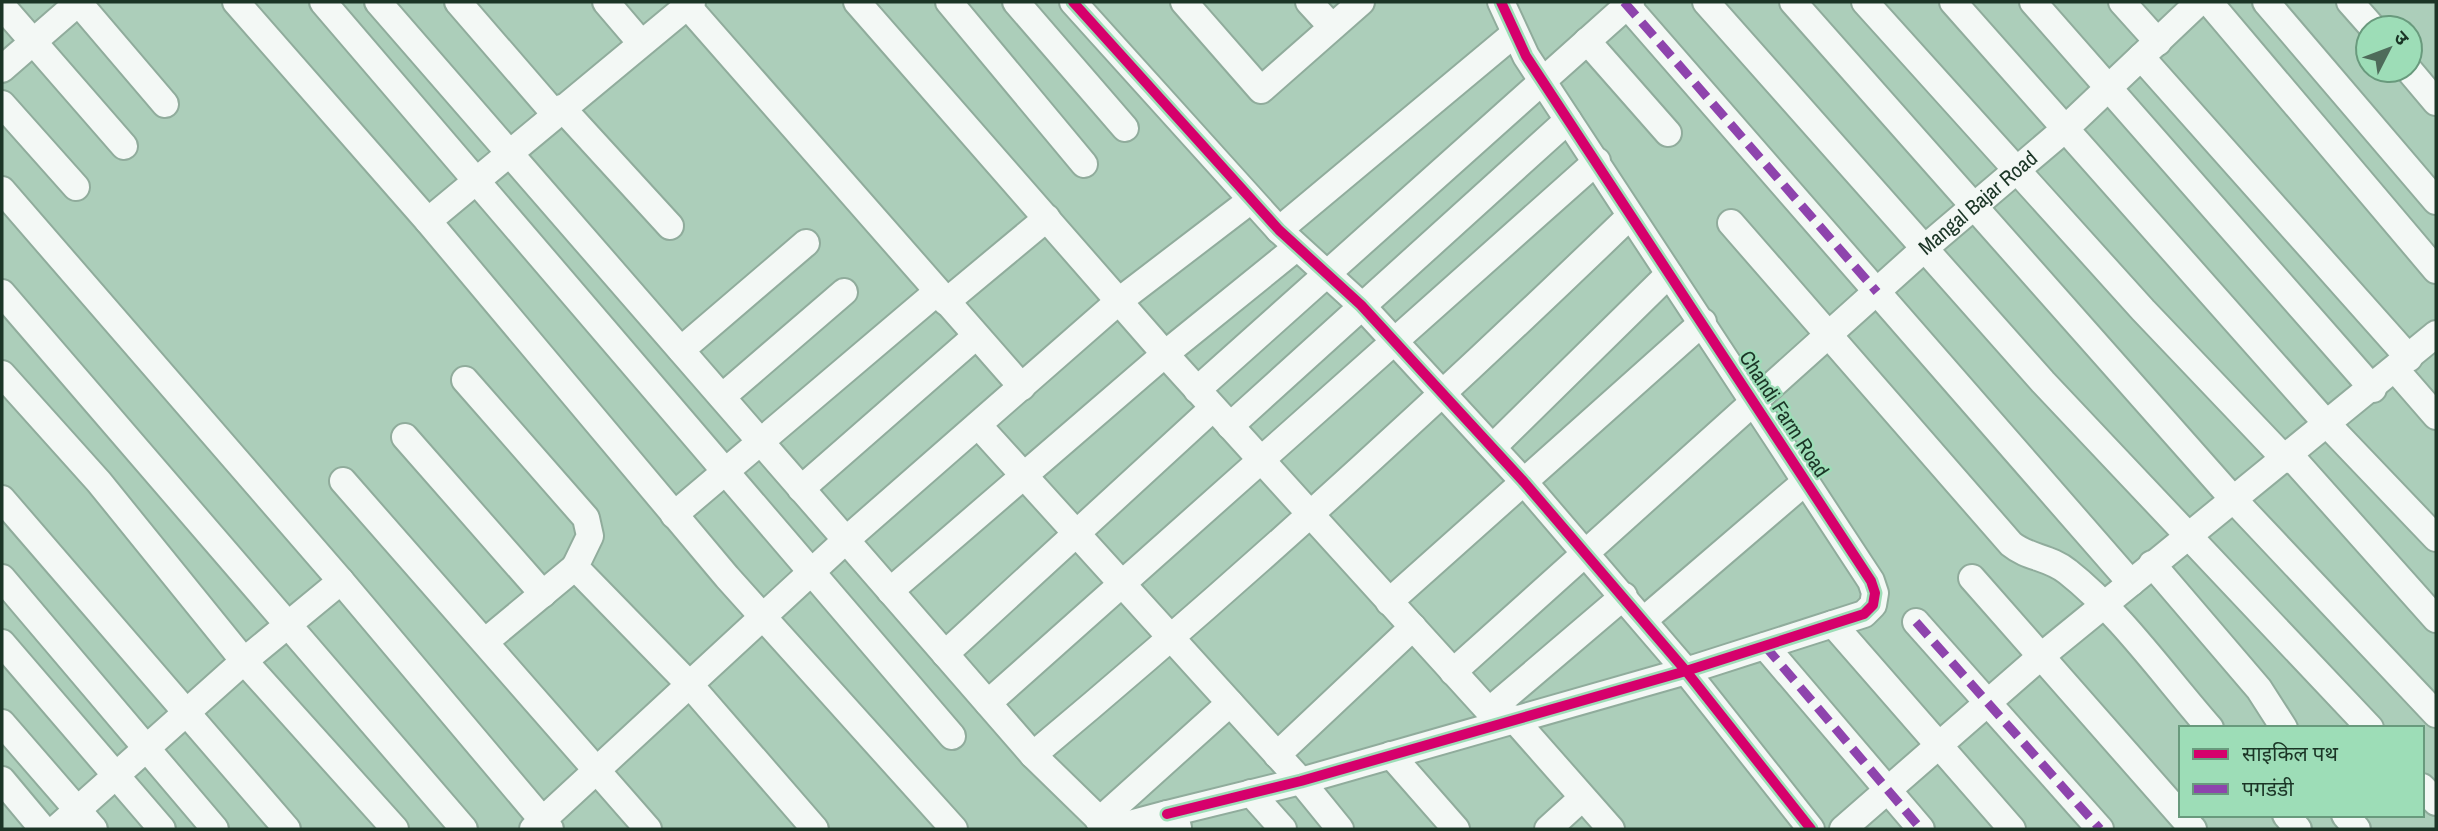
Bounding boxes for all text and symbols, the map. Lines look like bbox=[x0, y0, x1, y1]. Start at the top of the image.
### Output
north arrow bbox=[2354, 14, 2424, 84]
text: उ bbox=[2388, 25, 2416, 51]
street label: Mangal Bajar Road bbox=[1912, 144, 2043, 261]
street label: Chandi Farm Road bbox=[1733, 345, 1836, 483]
legend bbox=[2179, 726, 2424, 817]
text: साइकिल पथ bbox=[2242, 739, 2338, 768]
text: पगडंडी bbox=[2242, 774, 2294, 803]

